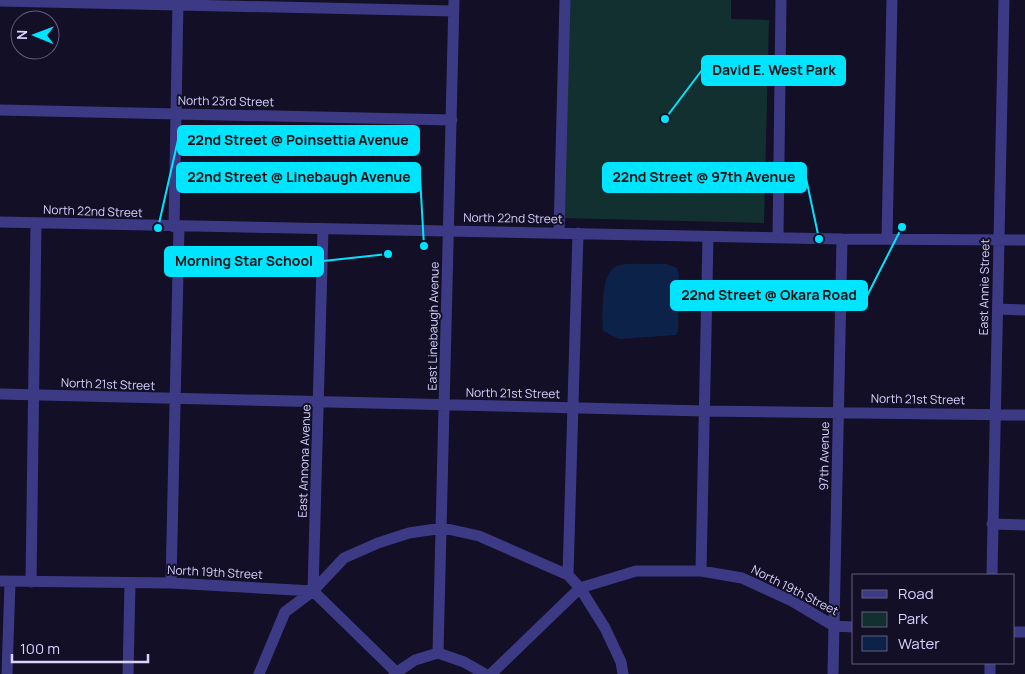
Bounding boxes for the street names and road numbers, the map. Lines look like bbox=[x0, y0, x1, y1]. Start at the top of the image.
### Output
street label: North 23rd Street bbox=[178, 92, 275, 110]
street label: North 22nd Street bbox=[43, 201, 143, 221]
street label: North 22nd Street bbox=[463, 209, 563, 227]
street label: East Annie Street bbox=[975, 239, 993, 335]
street label: East Linebaugh Avenue bbox=[423, 262, 443, 390]
street label: North 21st Street bbox=[61, 374, 156, 394]
street label: North 21st Street bbox=[466, 384, 560, 402]
street label: North 21st Street bbox=[871, 390, 965, 408]
street label: East Annona Avenue bbox=[294, 404, 314, 518]
street label: 97th Avenue bbox=[815, 421, 833, 491]
street label: North 19th Street bbox=[167, 561, 263, 583]
street label: North 19th Street bbox=[749, 561, 842, 619]

